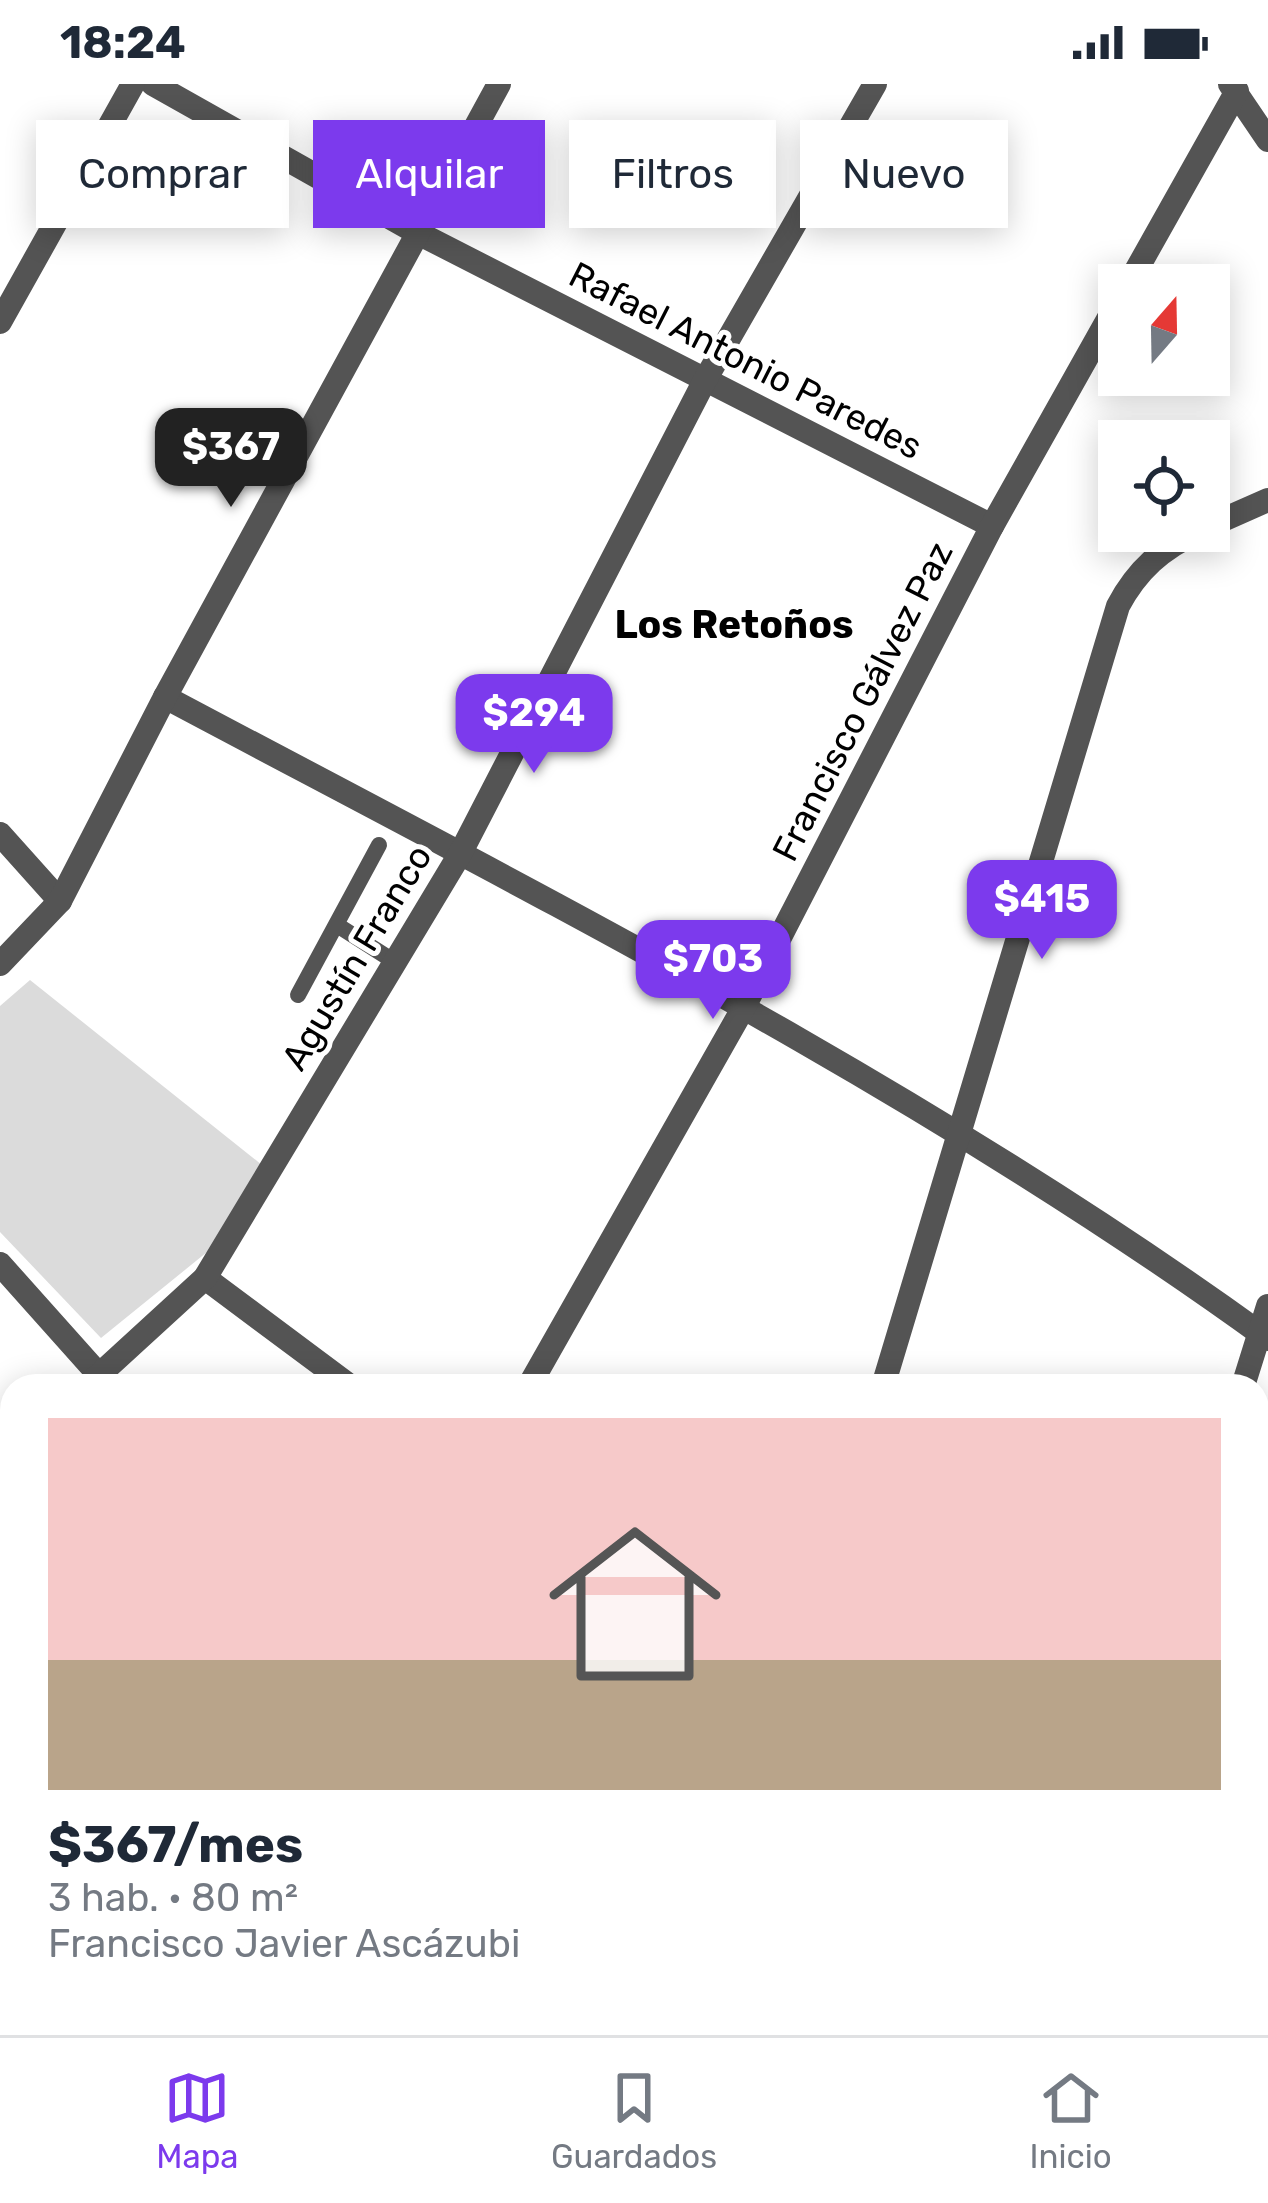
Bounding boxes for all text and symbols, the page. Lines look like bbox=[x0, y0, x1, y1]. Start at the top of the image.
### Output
text: 18:24 bbox=[60, 16, 186, 69]
chip: Comprar bbox=[36, 120, 289, 228]
chip: Alquilar bbox=[313, 120, 545, 228]
chip: Filtros bbox=[569, 120, 776, 228]
chip: Nuevo bbox=[800, 120, 1008, 228]
street label: Rafael Antonio Paredes bbox=[562, 253, 929, 468]
north arrow bbox=[1098, 264, 1230, 396]
map controls bbox=[1098, 264, 1230, 552]
pin: $367 bbox=[160, 408, 302, 510]
button: locate bbox=[1098, 420, 1230, 552]
text: $367 bbox=[182, 424, 280, 470]
street label: Francisco Gálvez Paz bbox=[763, 534, 962, 868]
district label: Los Retoños bbox=[614, 602, 854, 648]
pin: $294 bbox=[463, 674, 605, 776]
text: $294 bbox=[483, 690, 585, 736]
street label: Agustín Franco bbox=[272, 837, 441, 1078]
pin: $415 bbox=[971, 860, 1113, 962]
text: $415 bbox=[994, 876, 1090, 922]
pin: $703 bbox=[642, 920, 784, 1022]
text: $703 bbox=[663, 936, 763, 982]
icon: home bbox=[527, 1496, 743, 1712]
text: $367/mes bbox=[48, 1814, 303, 1875]
text: 3 hab. · 80 m² bbox=[48, 1875, 298, 1921]
text: Francisco Javier Ascázubi bbox=[48, 1921, 520, 1967]
tab: Mapa bbox=[156, 2065, 239, 2176]
tab: Guardados bbox=[551, 2065, 717, 2176]
tab: Inicio bbox=[1030, 2065, 1112, 2176]

